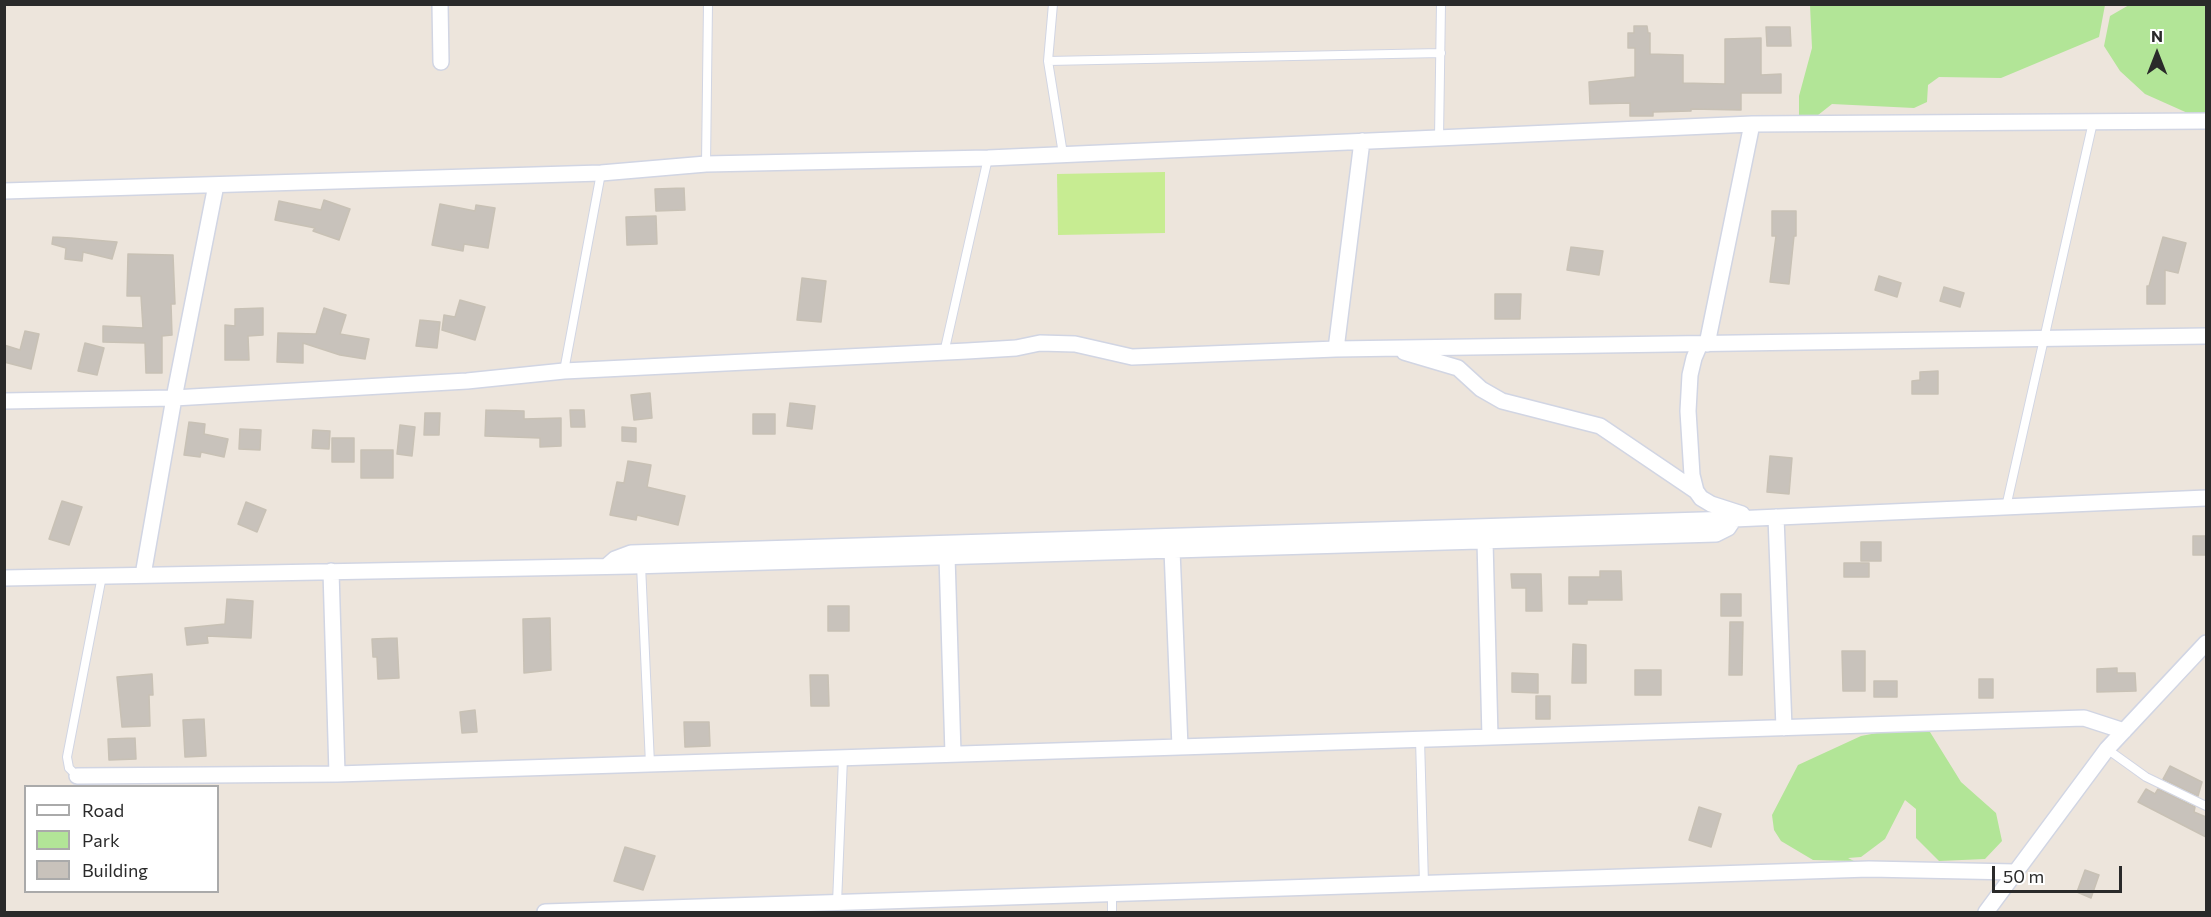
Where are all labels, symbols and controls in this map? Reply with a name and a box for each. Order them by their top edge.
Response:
north arrow [2127,24,2187,84]
text: N [2151,26,2163,45]
legend [24,785,219,893]
text: Road [82,799,124,821]
text: Park [82,829,120,851]
scale bar [1995,854,2126,892]
text: Building [82,859,148,881]
text: 50 m [2003,865,2044,887]

